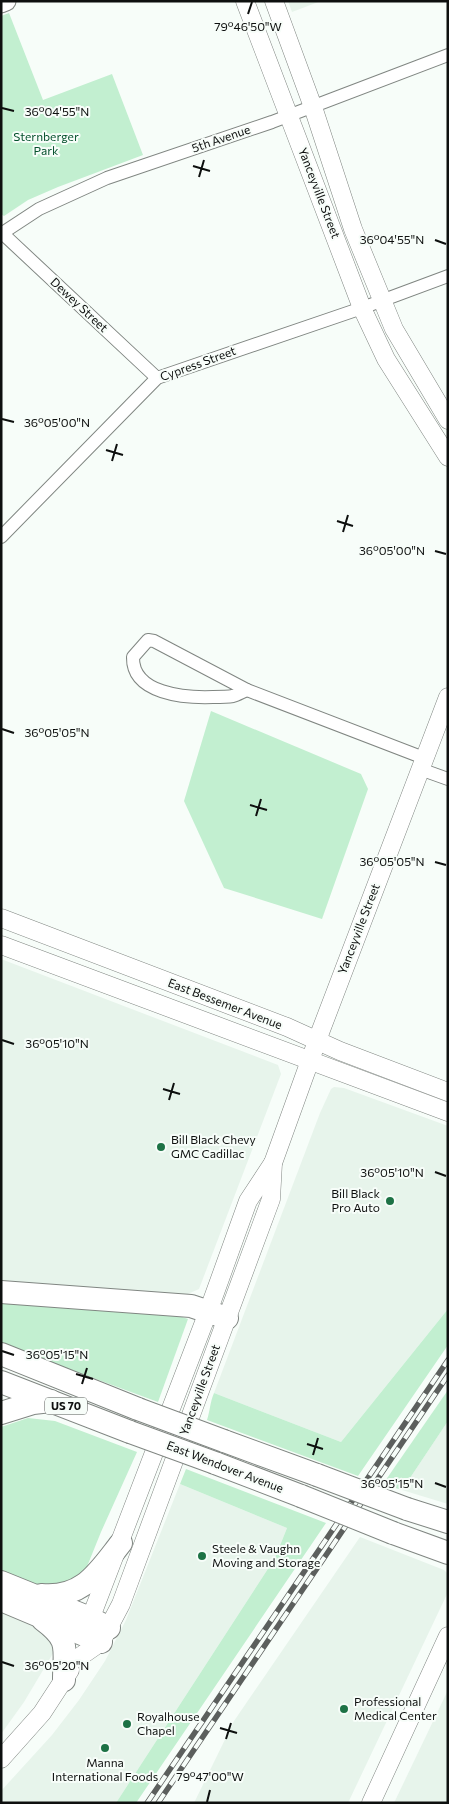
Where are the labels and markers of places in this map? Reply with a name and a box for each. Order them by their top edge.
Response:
place label: Bill Black Chevy GMC Cadillac [171,1132,256,1160]
marker: Bill Black Chevy GMC Cadillac [155,1141,167,1153]
place label: Bill Black Pro Auto [331,1186,380,1214]
marker: Bill Black Pro Auto [384,1195,396,1207]
place label: Steele & Vaughn Moving and Storage [212,1541,320,1569]
marker: Steele & Vaughn Moving and Storage [196,1550,208,1562]
place label: Professional Medical Center [354,1694,437,1722]
marker: Professional Medical Center [338,1703,350,1715]
place label: Royalhouse Chapel [137,1709,200,1737]
marker: Royalhouse Chapel [121,1718,133,1730]
marker: Manna International Foods [99,1742,111,1754]
place label: Manna International Foods [52,1755,158,1783]

